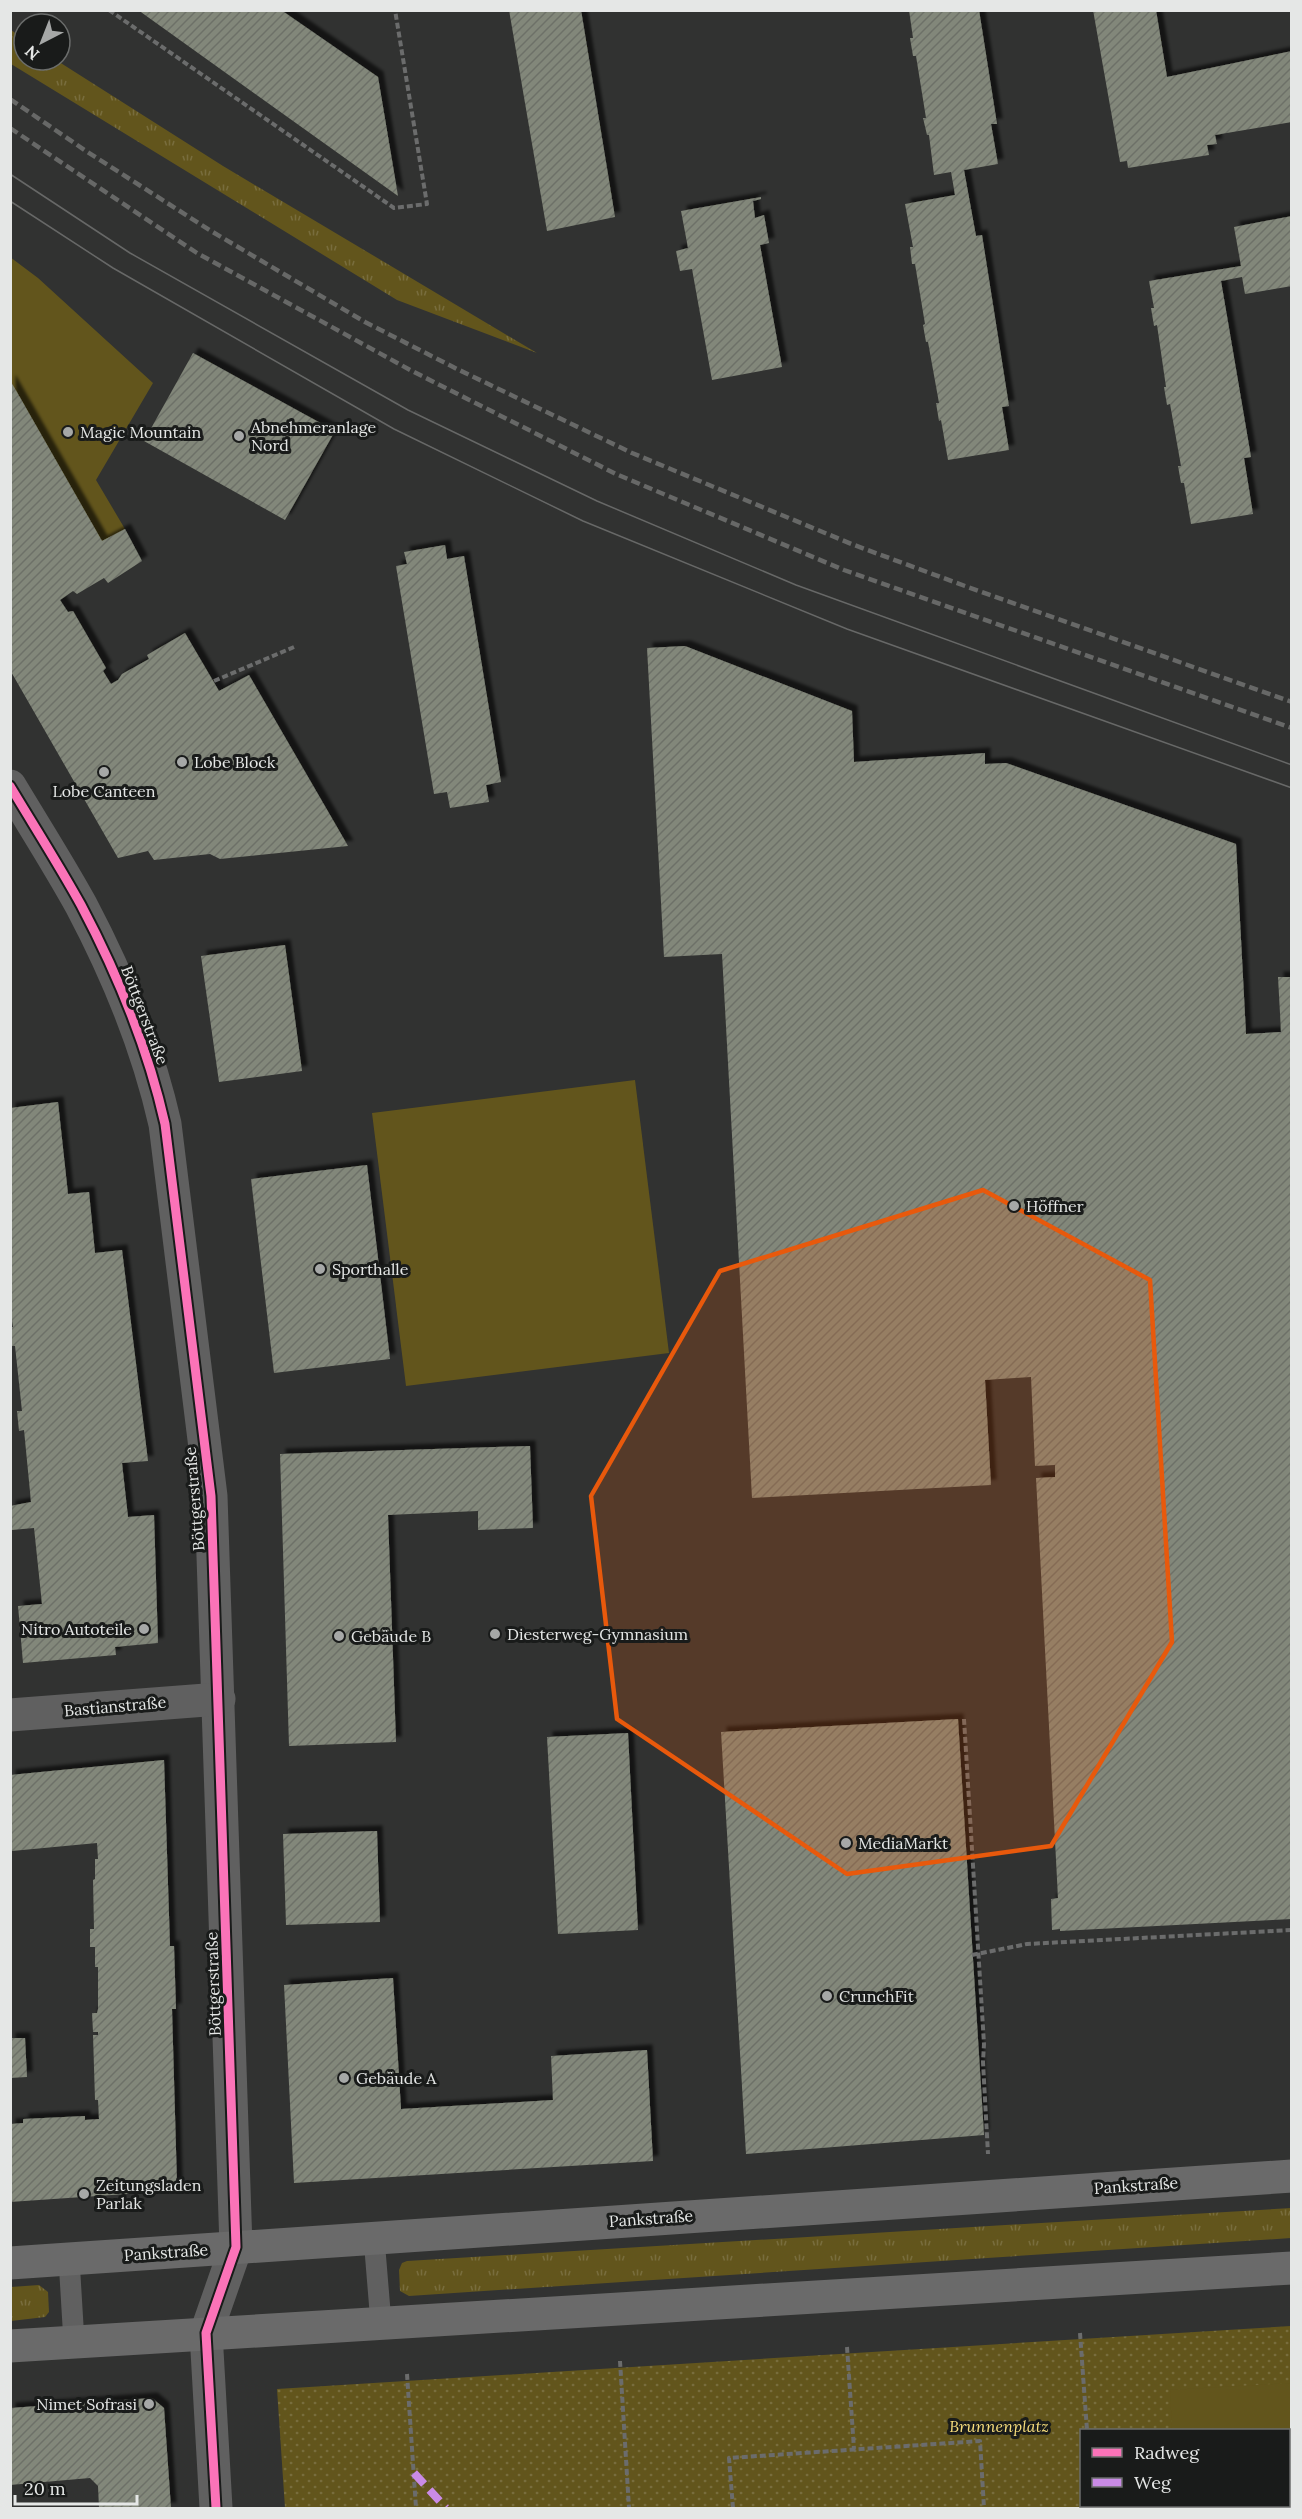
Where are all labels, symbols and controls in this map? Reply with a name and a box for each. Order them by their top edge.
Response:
north arrow [12,12,72,72]
text: N [21,42,43,65]
place label: Abnehmeranlage Nord [250,417,376,455]
place label: Magic Mountain [80,422,201,442]
marker: Magic Mountain [61,425,75,439]
marker: Abnehmeranlage Nord [232,429,246,443]
place label: Lobe Block [194,752,276,772]
marker: Lobe Block [175,755,189,769]
marker: Lobe Canteen [97,765,111,779]
place label: Lobe Canteen [53,781,156,801]
street label: Böttgerstraße [117,963,173,1068]
place label: Höffner [1026,1196,1084,1216]
marker: Höffner [1007,1199,1021,1213]
place label: Sporthalle [332,1259,409,1279]
marker: Sporthalle [313,1262,327,1276]
street label: Böttgerstraße [179,1446,209,1552]
place label: Nitro Autoteile [21,1619,132,1639]
marker: Nitro Autoteile [137,1622,151,1636]
place label: Diesterweg-Gymnasium [507,1624,688,1644]
place label: Gebäude B [351,1626,431,1646]
marker: Diesterweg-Gymnasium [488,1627,502,1641]
marker: Gebäude B [332,1629,346,1643]
street label: Bastianstraße [63,1692,167,1720]
place label: MediaMarkt [858,1833,949,1853]
marker: MediaMarkt [839,1836,853,1850]
street label: Böttgerstraße [201,1931,225,2037]
place label: CrunchFit [839,1986,915,2006]
marker: CrunchFit [820,1989,834,2003]
place label: Gebäude A [356,2068,437,2088]
marker: Gebäude A [337,2071,351,2085]
street label: Pankstraße [1093,2172,1179,2198]
place label: Zeitungsladen Parlak [96,2175,202,2213]
marker: Zeitungsladen Parlak [77,2187,91,2201]
street label: Pankstraße [608,2205,694,2231]
street label: Pankstraße [123,2239,209,2265]
place label: Nimet Sofrasi [36,2394,137,2414]
marker: Nimet Sofrasi [142,2397,156,2411]
park label: Brunnenplatz [949,2416,1049,2436]
legend [1080,2429,1290,2507]
text: Radweg [1134,2441,1200,2464]
scale bar [15,2468,136,2506]
text: Weg [1134,2471,1172,2494]
text: 20 m [24,2477,66,2500]

